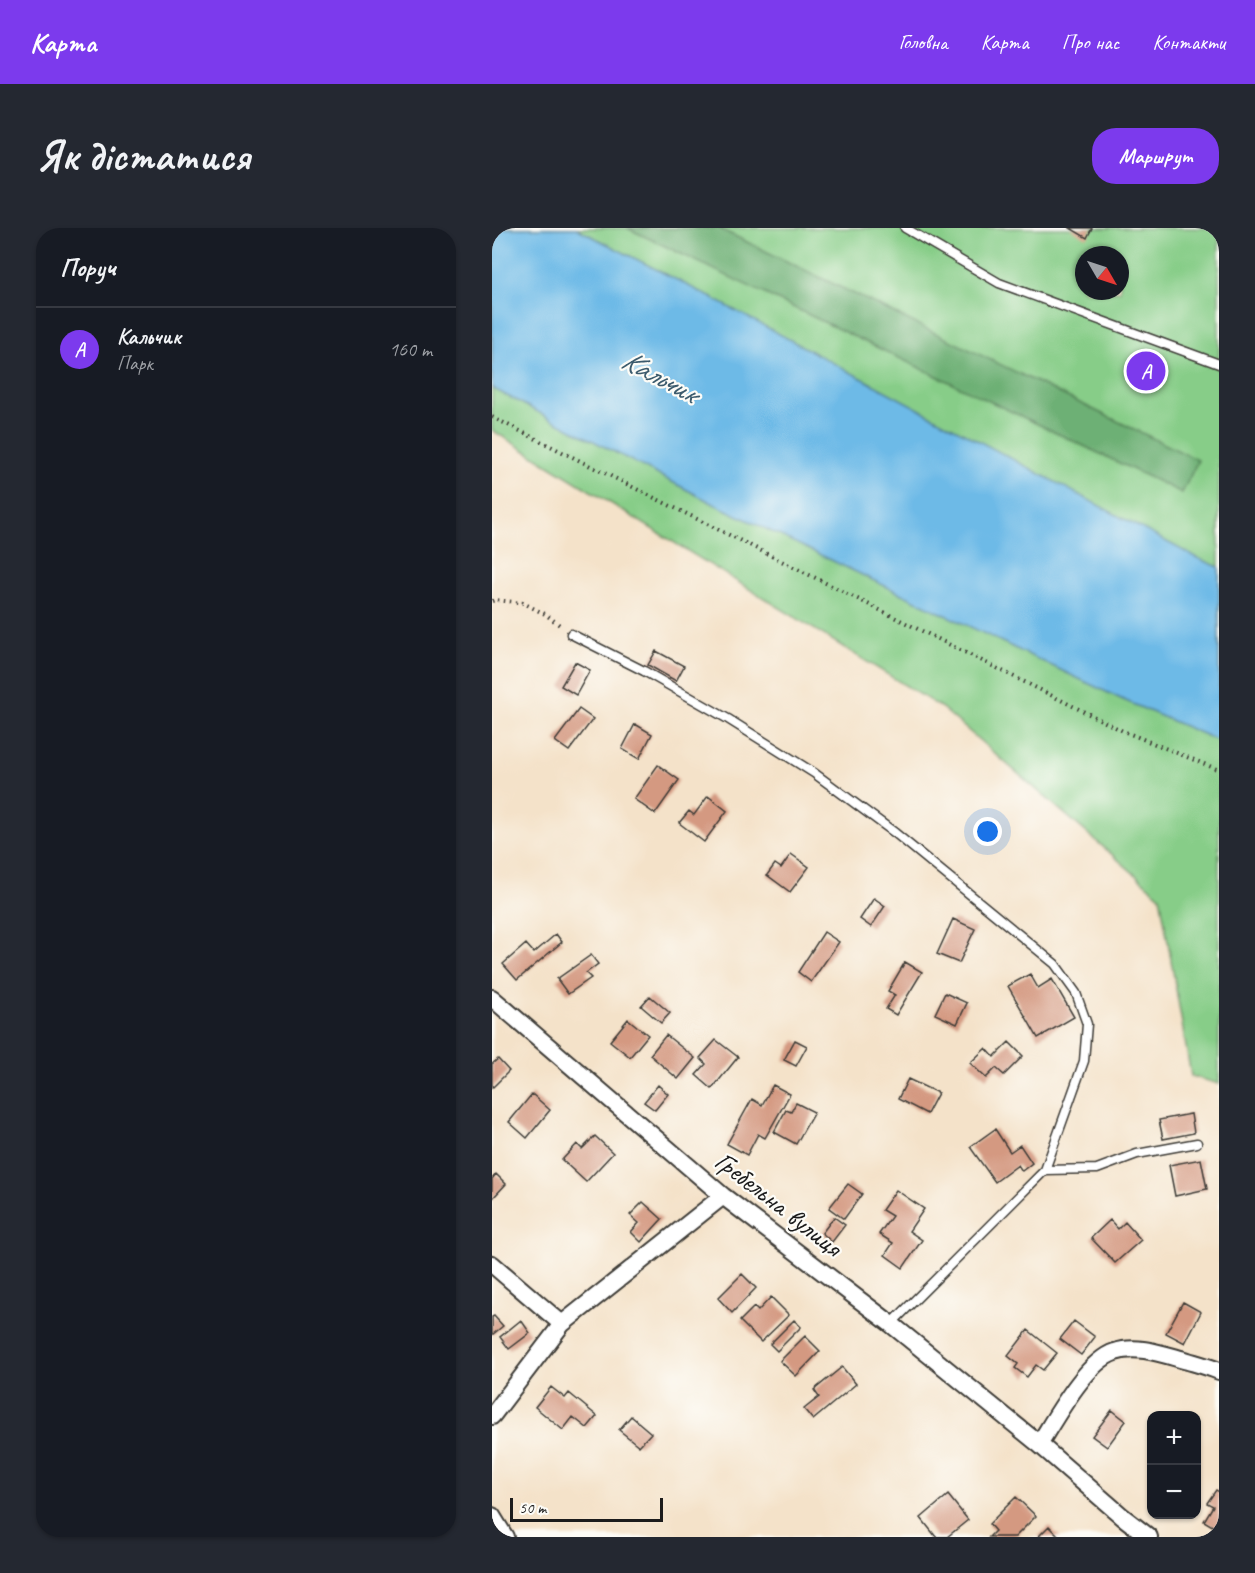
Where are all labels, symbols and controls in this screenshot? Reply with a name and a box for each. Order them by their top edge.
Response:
text: Карта [30,25,97,60]
text: Головна [899,29,948,55]
text: Карта [981,29,1029,55]
text: Про нас [1062,29,1119,55]
text: Контакти [1152,29,1225,55]
button: Маршрут [1092,128,1219,184]
text: Як дістатися [36,130,250,183]
north arrow [1075,246,1129,300]
text: Поруч [60,251,116,284]
text: Кальчик [117,323,181,351]
text: A [74,337,85,362]
text: 160 m [389,337,432,362]
water label: Кальчик [616,340,710,414]
pin: A [1126,348,1166,394]
text: Парк [117,351,153,376]
your location [973,817,1002,846]
street label: Гребельна вулиця [708,1143,851,1265]
map controls [1147,1411,1201,1519]
button: + [1147,1411,1201,1465]
button: − [1147,1465,1201,1519]
scale bar [510,1495,663,1522]
text: 50 m [519,1498,546,1518]

